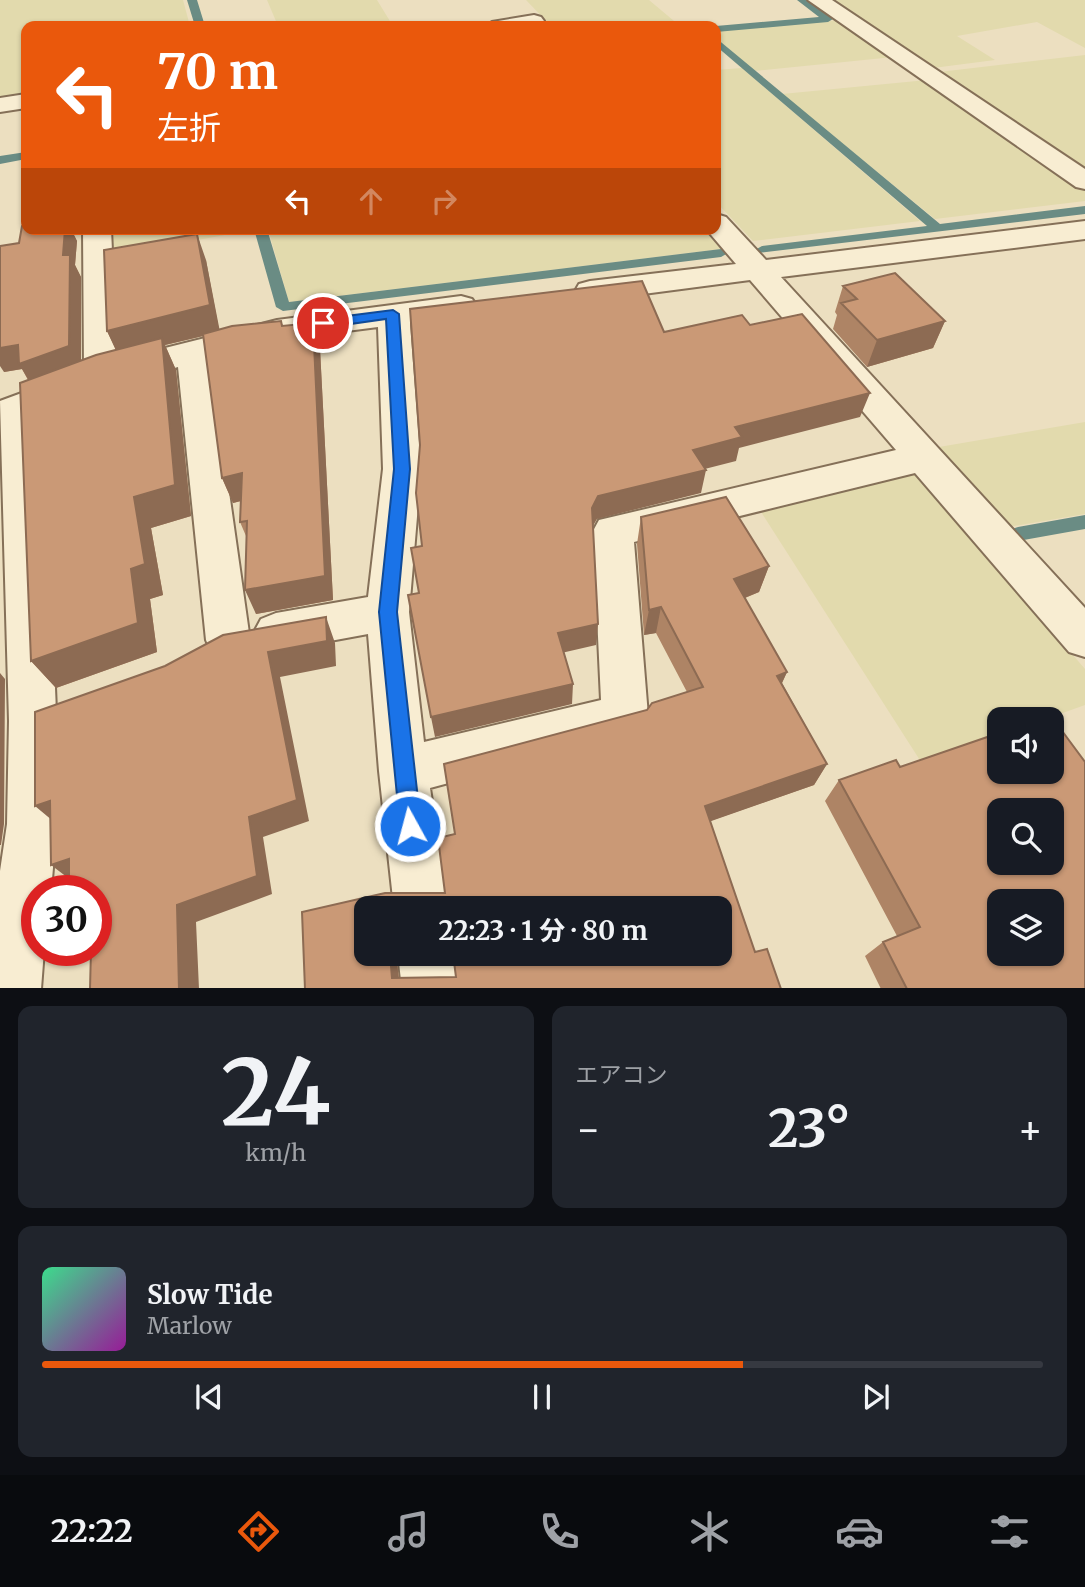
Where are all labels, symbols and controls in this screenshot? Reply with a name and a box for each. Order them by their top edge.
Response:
text: 70 m [157,41,278,102]
icon: left [42,49,133,140]
text: 左折 [157,108,221,148]
icon: left [279,182,317,220]
icon: ahead [352,182,390,220]
icon: right [425,182,463,220]
pin [293,293,353,353]
icon: arrive [304,304,342,342]
map controls [987,707,1064,966]
button: sound [987,707,1064,784]
position arrow [373,789,447,863]
button: search [987,798,1064,875]
speed limit sign: 30 [21,875,112,966]
button: layers [987,889,1064,966]
text: 22:23 · 1 分 · 80 m [438,914,648,947]
text: 24 [221,1035,331,1150]
text: エアコン [576,1060,668,1089]
text: 23° [768,1096,850,1161]
text: − [576,1106,601,1153]
text: + [1018,1106,1043,1153]
text: km/h [245,1138,306,1167]
text: Slow Tide [147,1278,273,1311]
text: Marlow [147,1311,232,1340]
icon: previous [190,1378,228,1416]
icon: pause [523,1378,561,1416]
icon: next [857,1378,895,1416]
icon: directions [234,1507,283,1556]
icon: music [384,1507,433,1556]
icon: phone [535,1507,584,1556]
icon: climate [685,1507,734,1556]
icon: car [835,1507,884,1556]
icon: filters [985,1507,1034,1556]
text: 22:22 [51,1511,133,1551]

